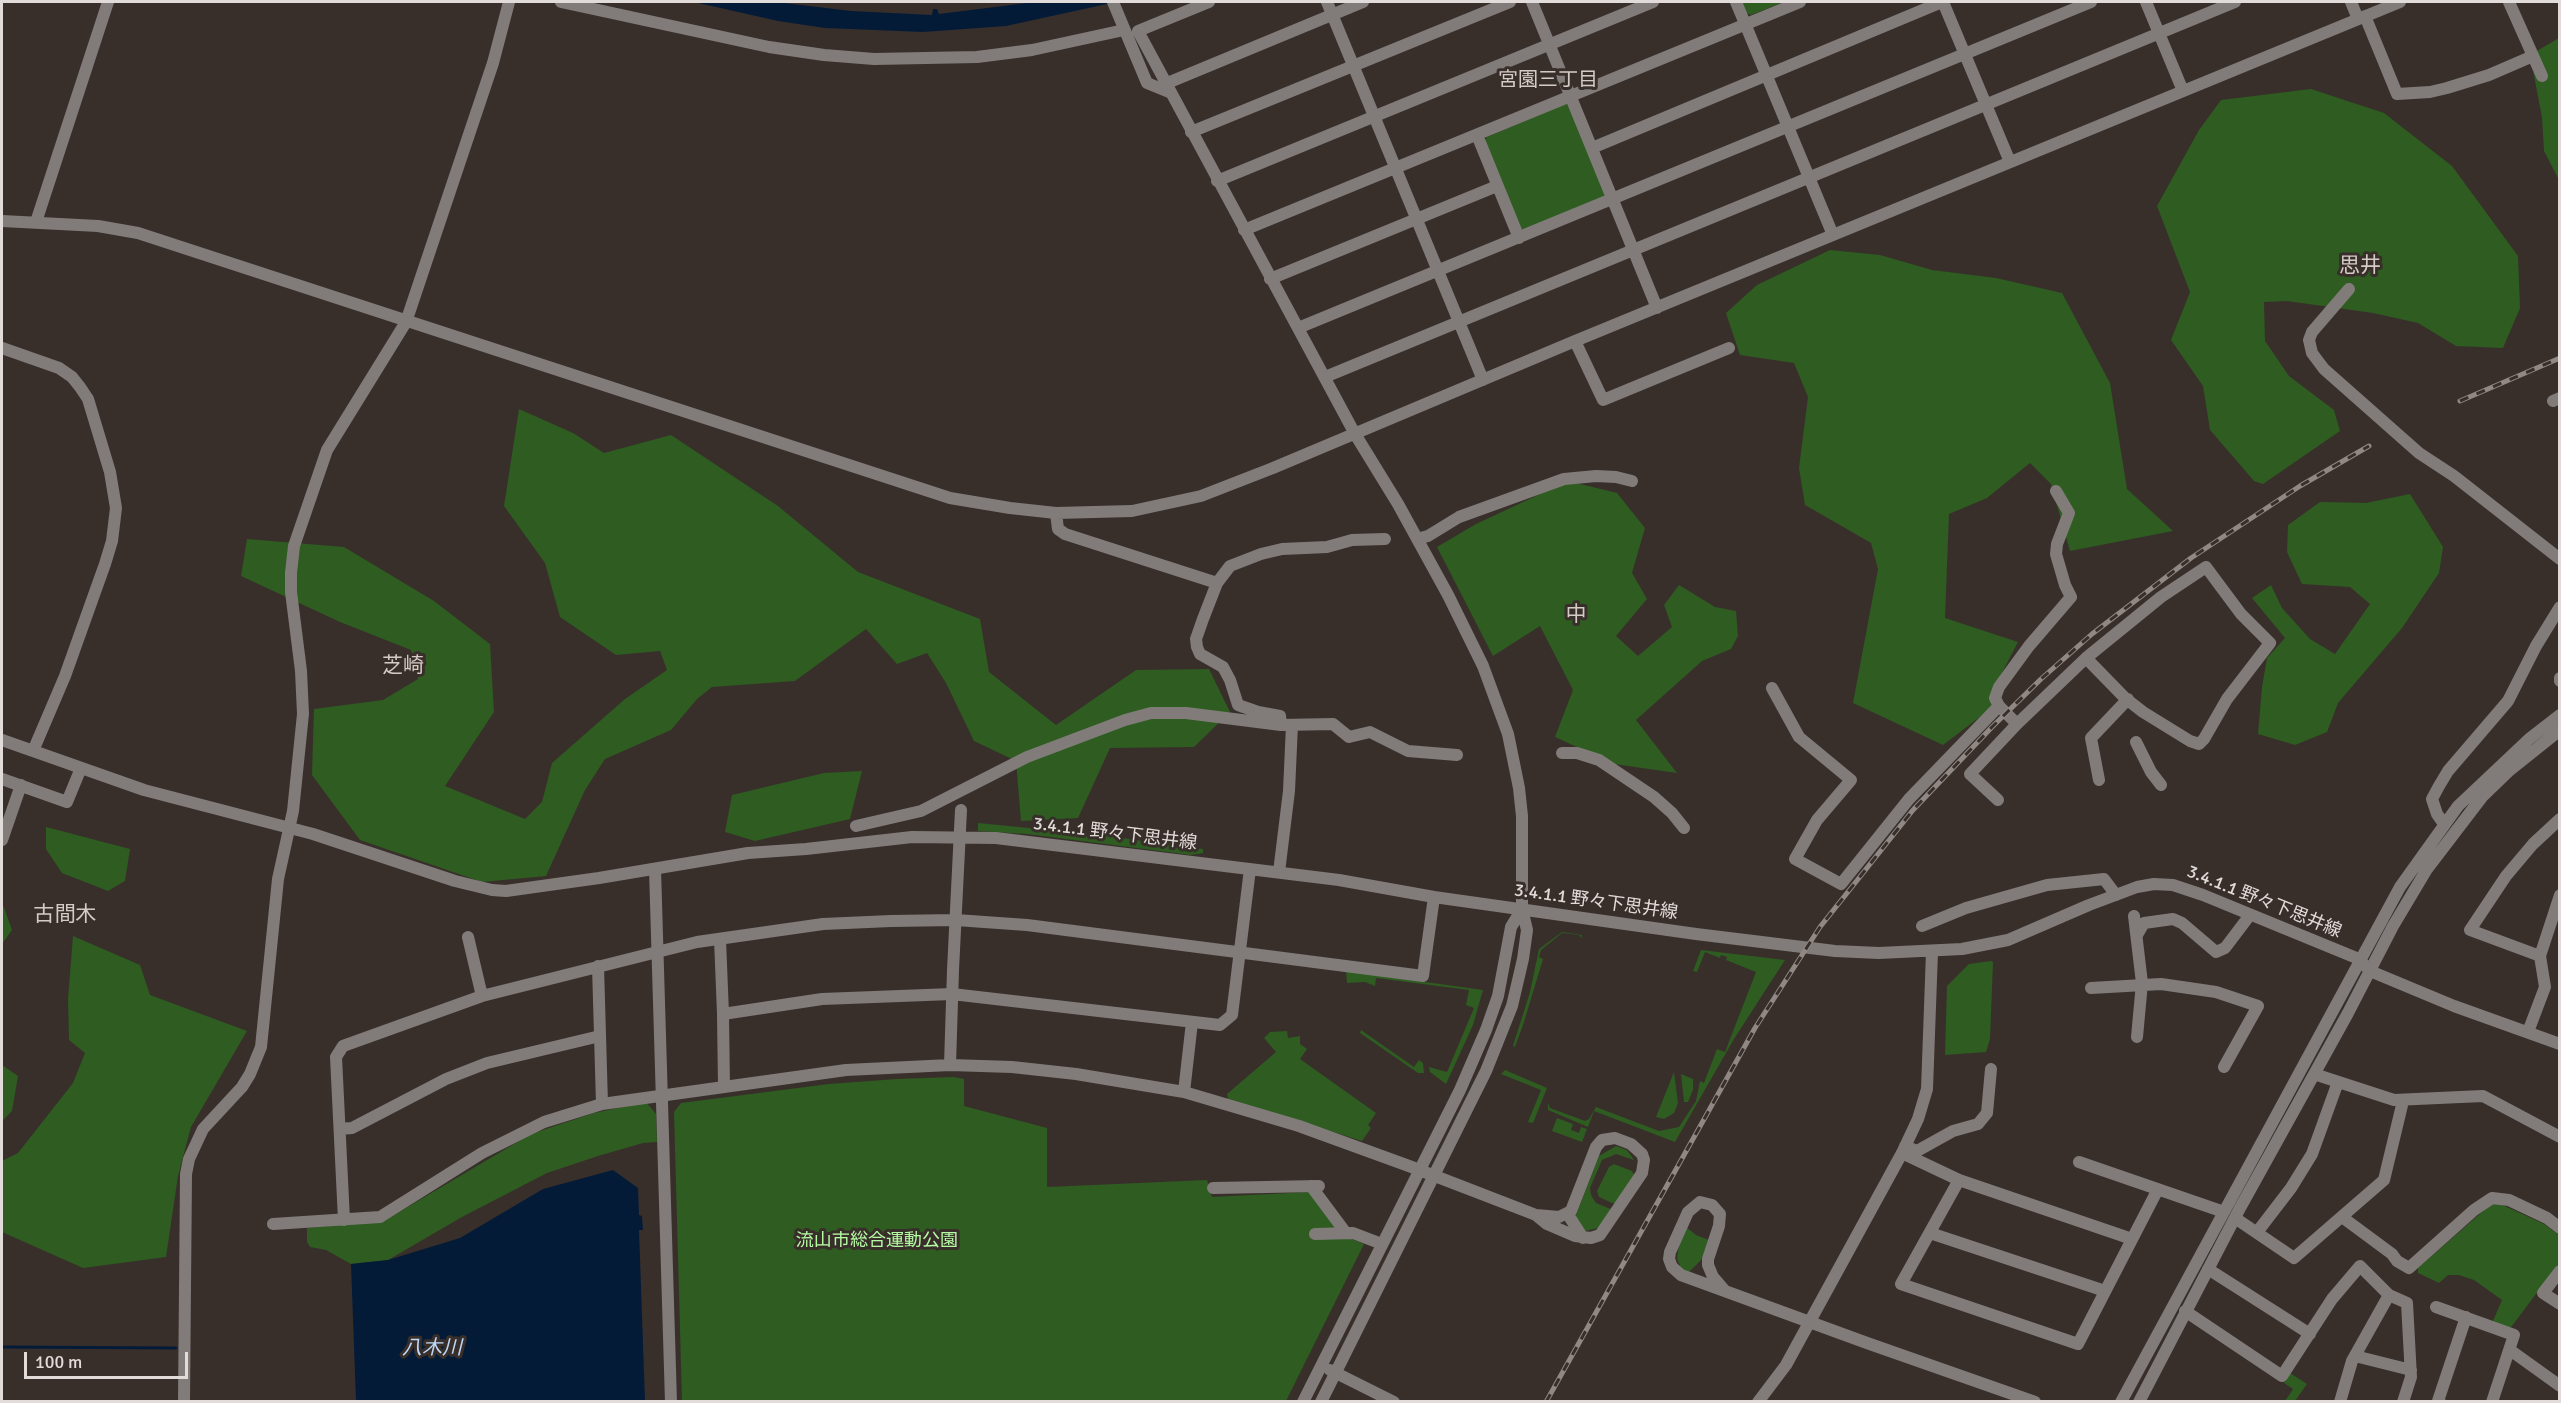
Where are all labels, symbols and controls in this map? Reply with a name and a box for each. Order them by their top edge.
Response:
district label: 宮園三丁目 [1498,69,1598,93]
district label: 思井 [2339,253,2381,279]
district label: 中 [1566,602,1586,628]
district label: 芝崎 [382,653,424,679]
street label: 3.4.1.1 野々下思井線 [1032,813,1198,855]
street label: 3.4.1.1 野々下思井線 [2183,861,2345,943]
street label: 3.4.1.1 野々下思井線 [1513,880,1679,924]
district label: 古間木 [34,902,96,928]
park label: 流山市総合運動公園 [796,1230,958,1252]
water label: 八木川 [402,1337,462,1361]
scale bar [27,1340,190,1378]
text: 100 m [35,1351,82,1373]

